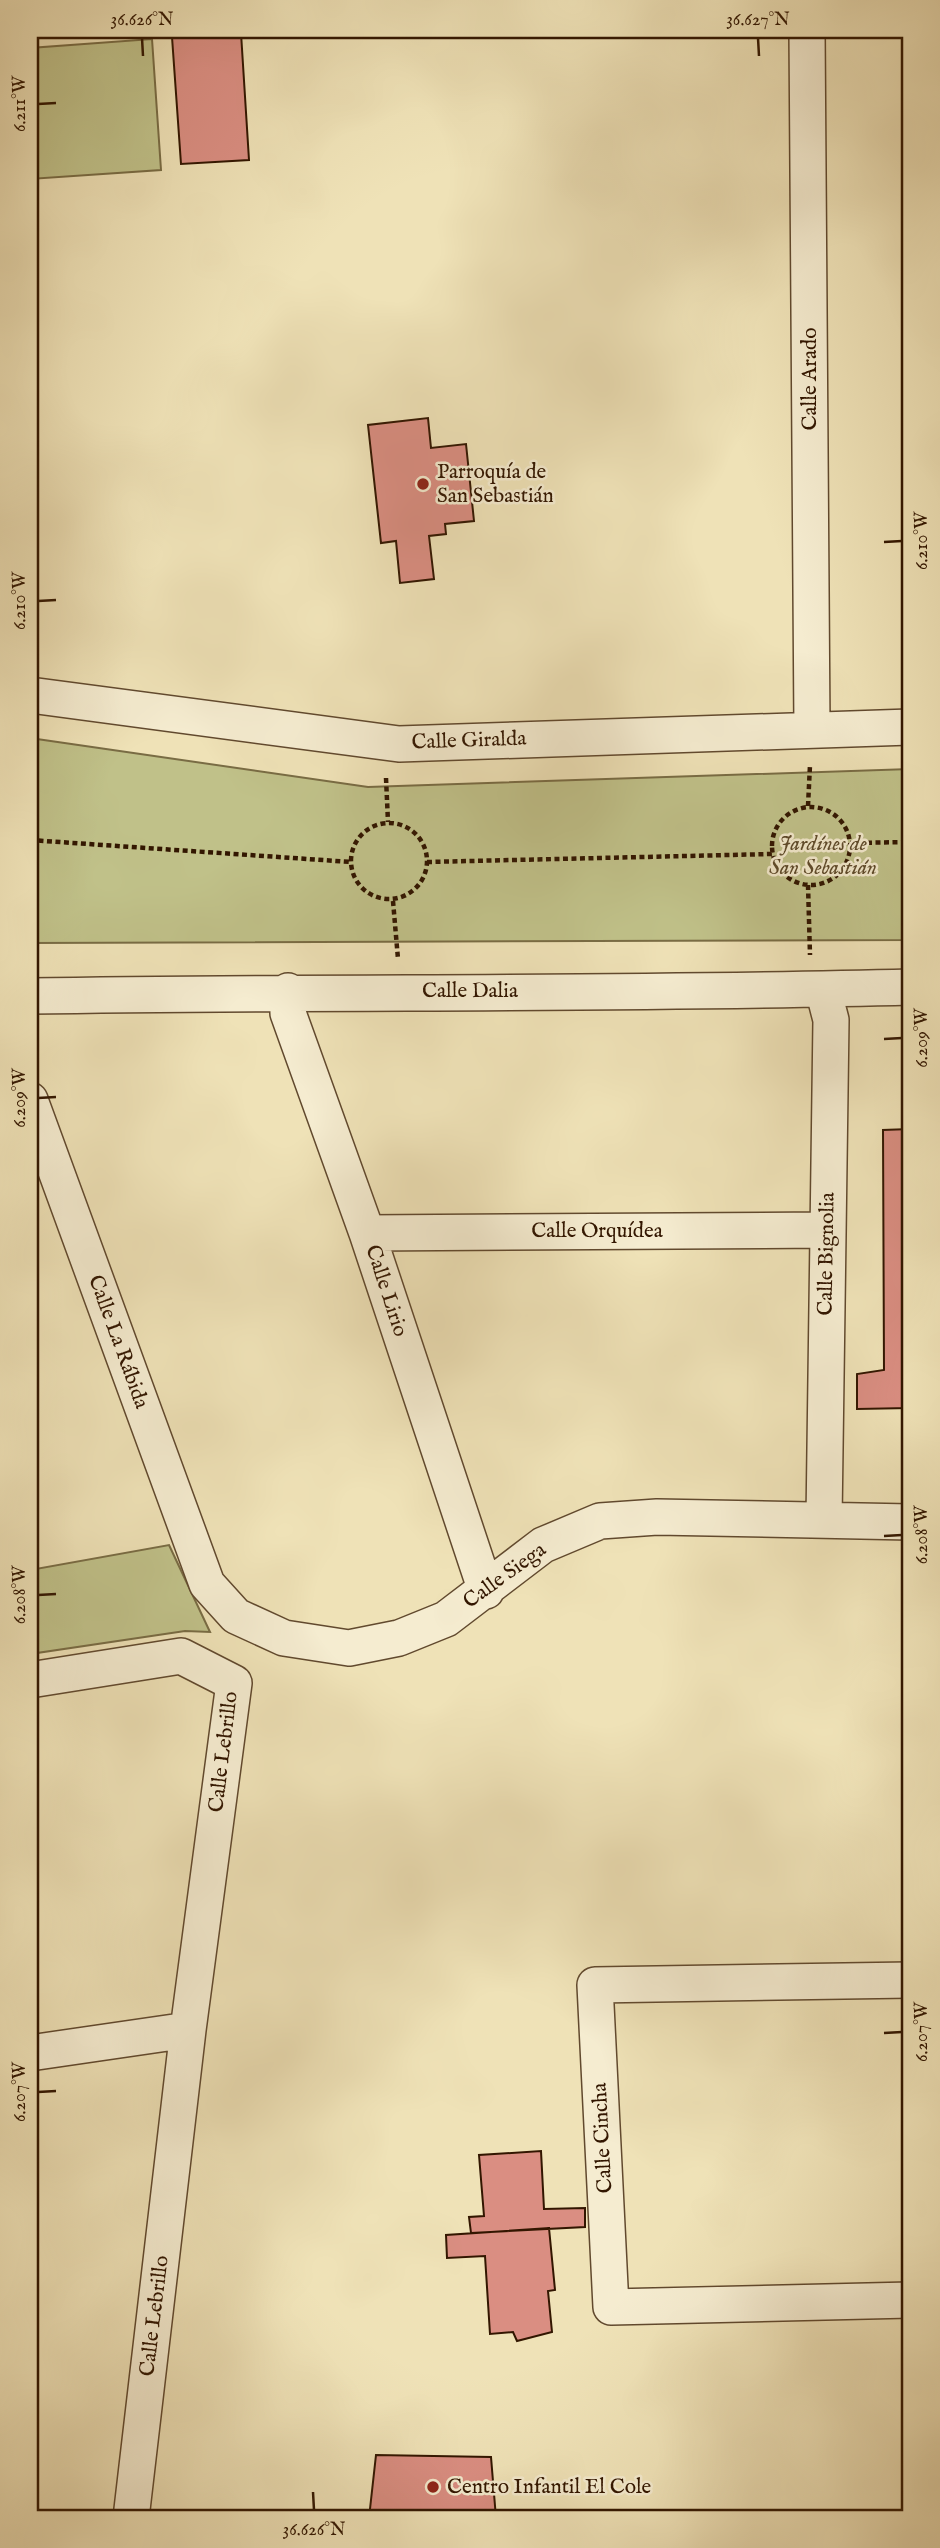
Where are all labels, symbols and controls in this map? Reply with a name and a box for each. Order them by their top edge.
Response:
text: 36.626°N [110,9,174,32]
text: 36.627°N [726,9,790,32]
text: 6.211°W [9,75,32,132]
street label: Calle Arado [797,327,824,431]
place label: Parroquía de San Sebastián [437,459,554,510]
marker: Parroquía de San Sebastián [415,476,431,492]
text: 6.210°W [911,511,934,570]
text: 6.210°W [9,571,32,630]
street label: Calle Giralda [411,725,528,756]
park label: Jardínes de San Sebastián [769,831,877,882]
street label: Calle Dalia [422,978,519,1005]
text: 6.209°W [911,1007,934,1068]
text: 6.209°W [9,1067,32,1128]
street label: Calle Bignolia [812,1191,842,1316]
street label: Calle Orquídea [531,1218,664,1245]
street label: Calle Lirio [359,1242,413,1340]
street label: Calle La Rábida [81,1272,155,1413]
text: 6.208°W [911,1505,934,1564]
street label: Calle Siega [458,1536,553,1615]
text: 6.208°W [9,1565,32,1624]
street label: Calle Lebrillo [203,1690,245,1814]
text: 6.207°W [911,2001,934,2062]
text: 6.207°W [9,2061,32,2122]
street label: Calle Cincha [587,2081,619,2194]
street label: Calle Lebrillo [134,2254,176,2378]
place label: Centro Infantil El Cole [447,2474,652,2501]
marker: Centro Infantil El Cole [425,2479,441,2495]
text: 36.626°N [282,2519,346,2542]

